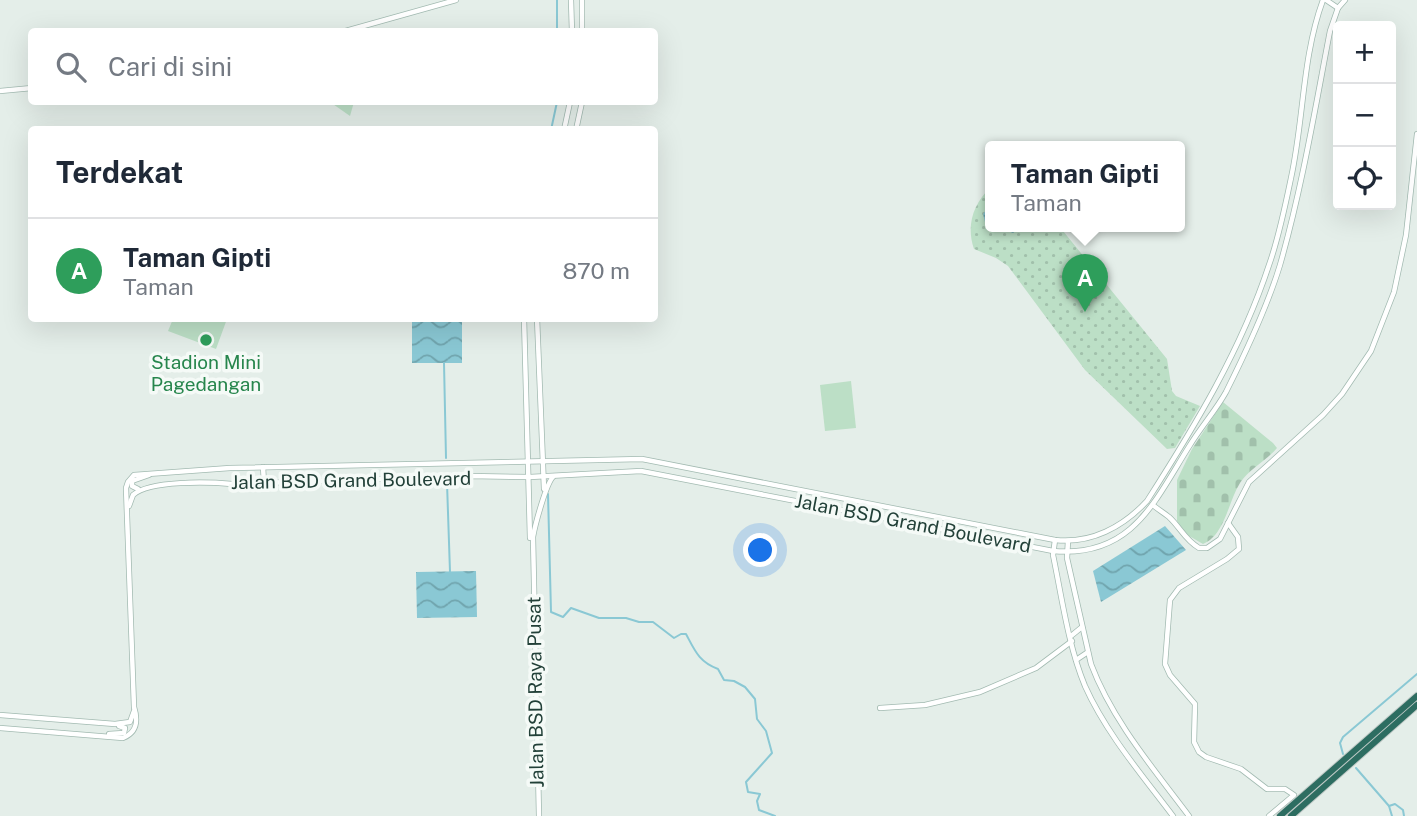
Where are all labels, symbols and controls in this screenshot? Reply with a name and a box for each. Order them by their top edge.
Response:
map controls [1333,21,1396,210]
button: + [1333,21,1396,84]
search box [28,28,658,105]
icon: search [52,48,90,86]
text: Cari di sini [108,51,232,82]
button: − [1333,84,1396,147]
popup [985,141,1185,232]
button: locate [1333,147,1396,210]
text: Terdekat [56,154,183,190]
text: Taman Gipti [1011,158,1159,189]
text: Taman [1011,189,1082,216]
text: Taman Gipti [123,242,271,273]
pin: A [1062,254,1108,312]
text: A [71,257,87,284]
text: 870 m [563,257,630,284]
text: Taman [123,273,194,300]
marker: Stadion Mini Pagedangan [198,332,214,348]
place label: Stadion Mini Pagedangan [151,351,261,395]
street label: Jalan BSD Grand Boulevard [231,467,471,493]
street label: Jalan BSD Grand Boulevard [793,489,1033,557]
your location [743,533,777,567]
street label: Jalan BSD Raya Pusat [522,596,548,788]

